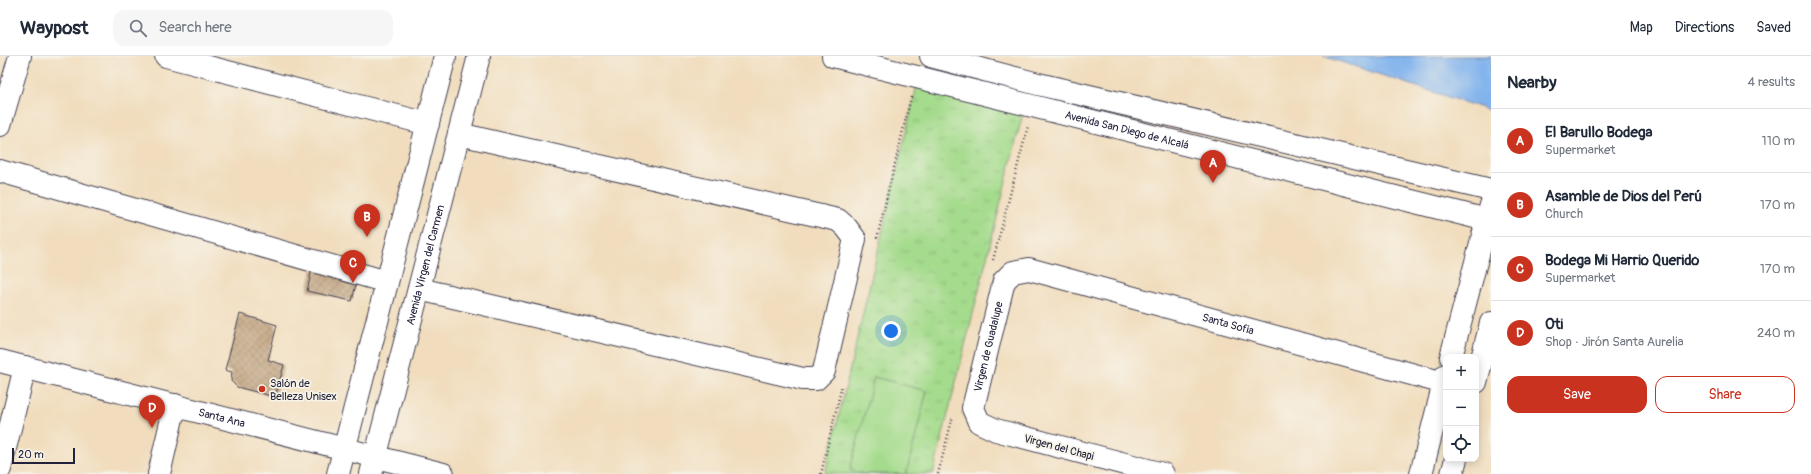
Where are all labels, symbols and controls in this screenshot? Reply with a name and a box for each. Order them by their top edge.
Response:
search box [113,10,393,46]
text: Waypost [20,16,89,40]
icon: search [127,17,149,39]
text: Search here [159,18,232,37]
text: Map [1630,19,1653,36]
text: Directions [1675,19,1734,36]
text: Saved [1756,19,1791,36]
text: Nearby [1507,72,1556,93]
text: 4 results [1748,74,1795,90]
street label: Avenida San Diego de Alcalá [1063,108,1190,152]
text: El Barullo Bodega [1545,123,1652,142]
text: A [1516,133,1524,149]
text: 110 m [1762,133,1795,149]
text: Supermarket [1545,142,1616,158]
pin: A [1200,150,1226,183]
text: Asamble de Dios del Perú [1545,187,1702,206]
text: B [1516,197,1524,213]
text: 170 m [1760,197,1795,213]
street label: Avenida Vírgen del Carmen [404,203,447,327]
pin: B [354,204,380,237]
text: Church [1545,206,1583,222]
pin: C [340,250,366,283]
text: Bodega Mi Harrio Querido [1545,251,1699,270]
text: C [1516,261,1524,277]
text: 170 m [1760,261,1795,277]
text: Supermarket [1545,270,1616,286]
street label: Virgen de Guadalupe [971,300,1006,393]
street label: Santa Sofia [1201,311,1255,338]
text: Oti [1545,315,1563,334]
your location [881,321,901,341]
text: D [1516,325,1524,341]
text: 240 m [1757,325,1795,341]
text: Shop · Jirón Santa Aurelia [1545,334,1684,350]
map controls [1443,354,1479,462]
button: + [1443,354,1479,390]
button: Save [1507,376,1647,413]
button: Share [1655,376,1795,413]
place label: Salón de Belleza Unisex [270,377,337,403]
marker: Salón de Belleza Unisex [257,384,267,394]
button: − [1443,390,1479,426]
pin: D [139,395,165,428]
street label: Santa Ana [197,406,247,430]
button: locate [1443,426,1479,462]
street label: Virgen del Chapi [1022,432,1095,463]
scale bar [12,446,75,465]
text: 20 m [18,448,44,461]

